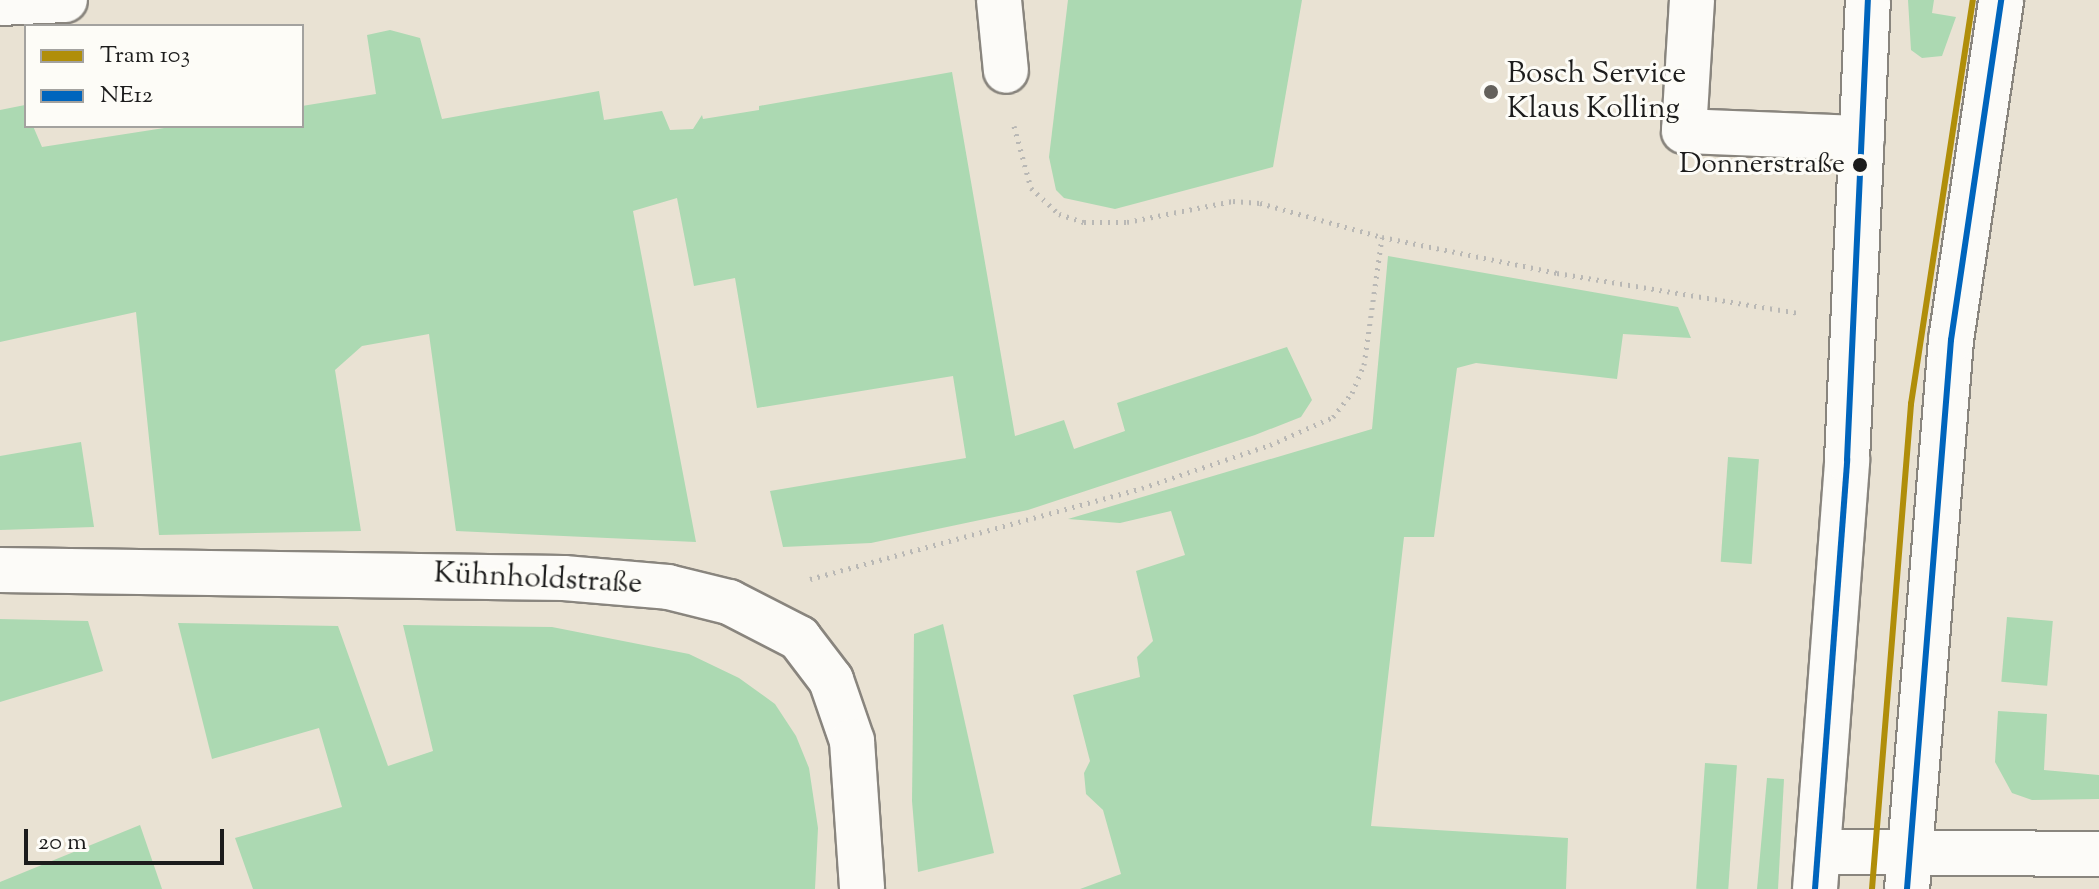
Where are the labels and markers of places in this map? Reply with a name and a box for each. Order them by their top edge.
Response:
place label: Bosch Service Klaus Kolling [1507,57,1686,128]
marker: Bosch Service Klaus Kolling [1482,83,1500,101]
place label: Donnerstraße [1679,148,1845,182]
marker: Donnerstraße [1852,157,1868,173]

